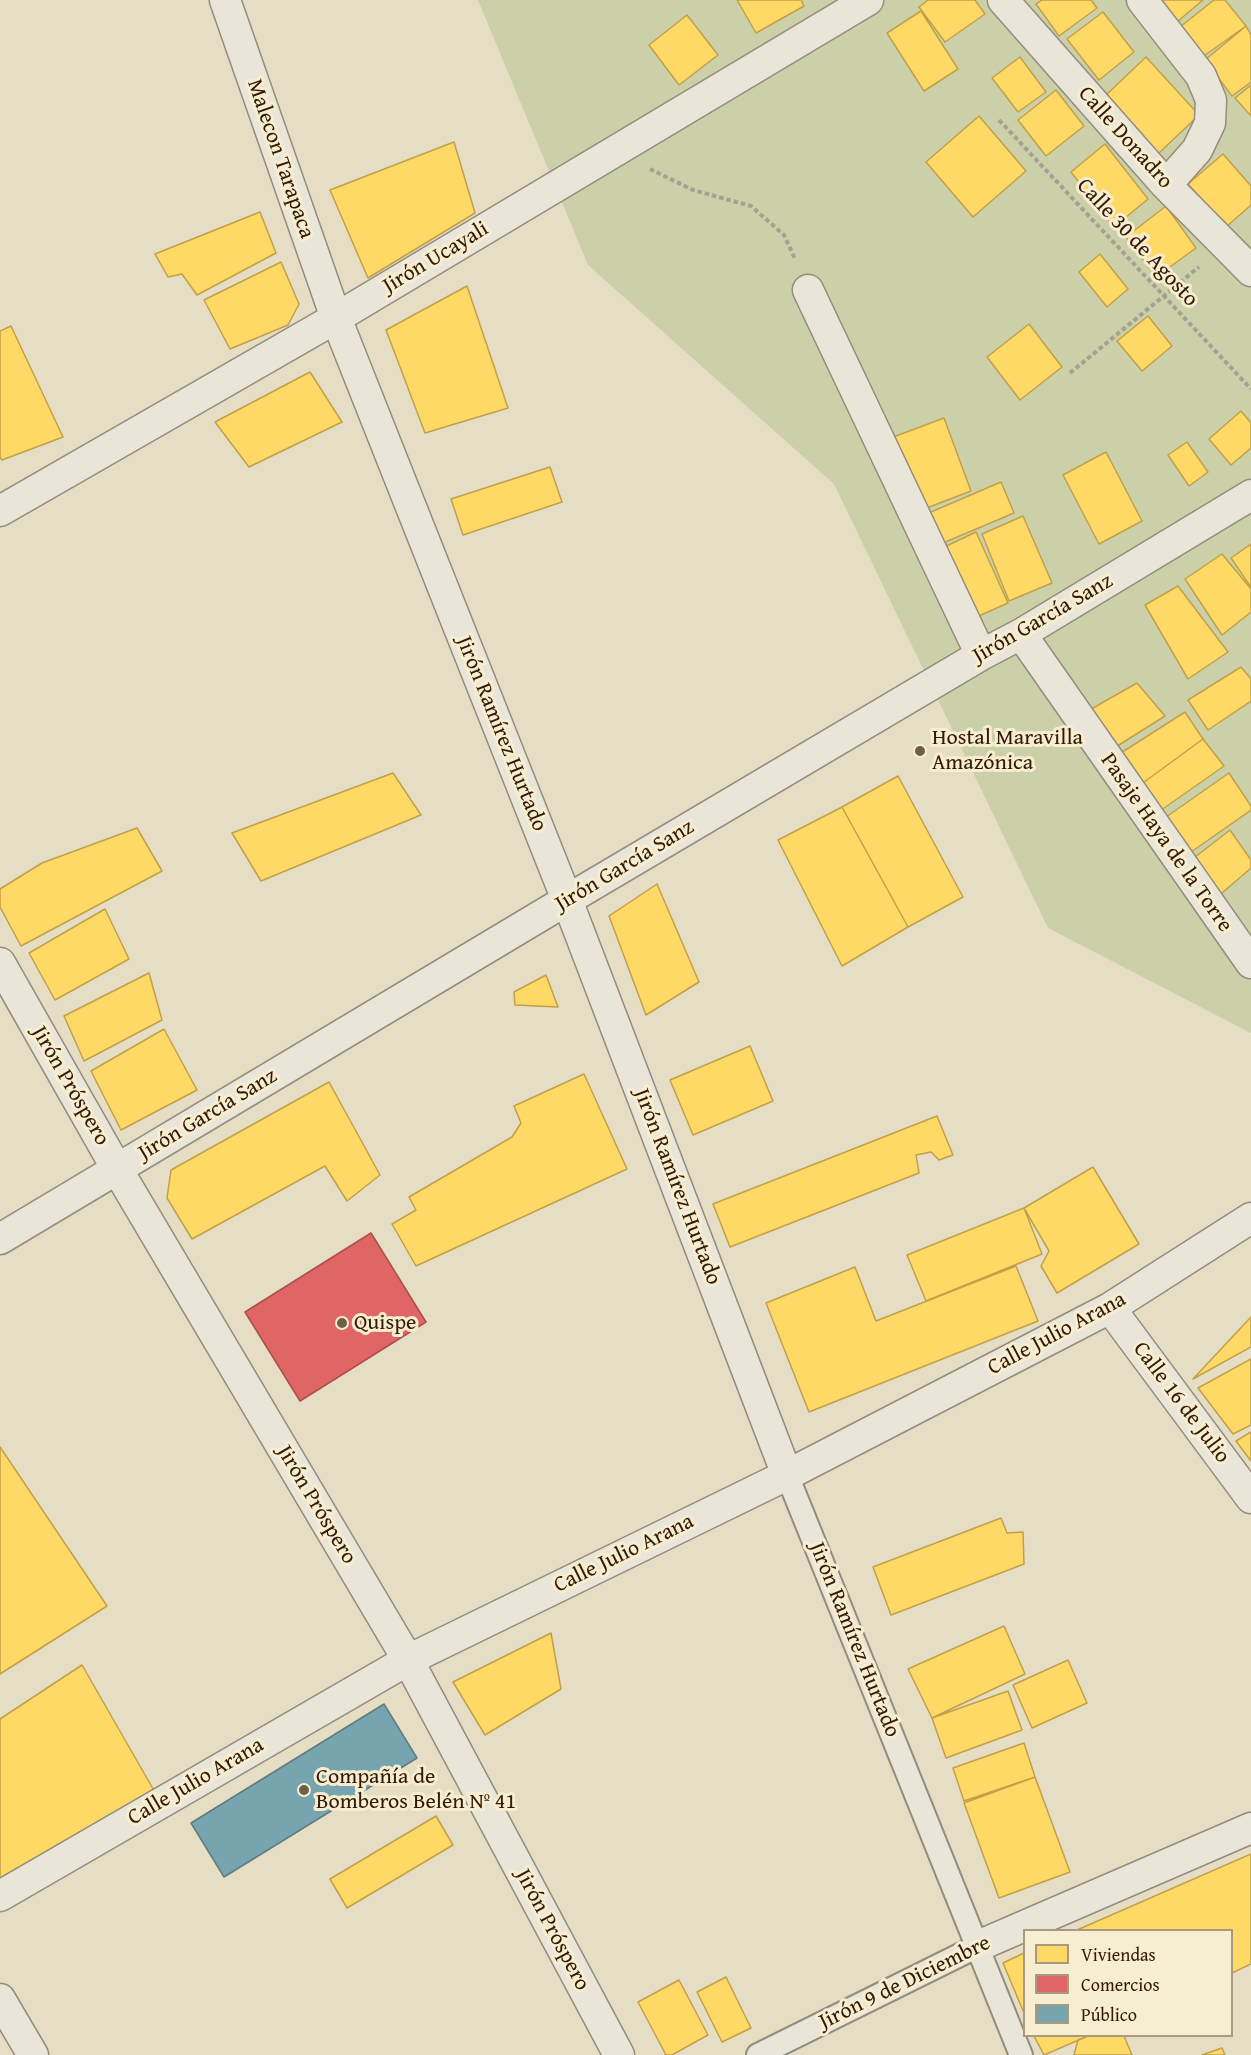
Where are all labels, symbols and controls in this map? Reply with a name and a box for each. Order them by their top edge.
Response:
street label: Malecon Tarapaca [240,76,320,242]
street label: Calle Donadro [1072,81,1178,195]
street label: Calle 30 de Agosto [1071,173,1203,313]
street label: Jirón Ucayali [378,216,494,300]
street label: Jirón García Sanz [968,568,1118,670]
street label: Jirón Ramírez Hurtado [450,633,552,835]
place label: Hostal Maravilla Amazónica [932,725,1083,776]
marker: Hostal Maravilla Amazónica [913,744,927,758]
street label: Pasaje Haya de la Torre [1094,748,1238,938]
street label: Jirón García Sanz [551,814,699,918]
street label: Jirón Próspero [25,1022,115,1150]
street label: Jirón García Sanz [134,1063,282,1167]
street label: Jirón Ramírez Hurtado [627,1085,727,1289]
street label: Calle Julio Arana [983,1287,1131,1381]
place label: Quispe [354,1310,416,1336]
marker: Quispe [335,1316,349,1330]
street label: Calle 16 de Julio [1127,1337,1235,1469]
street label: Jirón Próspero [270,1441,362,1569]
street label: Calle Julio Arana [550,1509,698,1599]
street label: Jirón Ramírez Hurtado [803,1539,905,1741]
street label: Calle Julio Arana [123,1732,269,1832]
place label: Compañía de Bomberos Belén Nº 41 [316,1764,516,1816]
marker: Compañía de Bomberos Belén Nº 41 [297,1783,311,1797]
street label: Jirón Próspero [509,1865,595,1995]
legend [1023,1929,1233,2037]
street label: Jirón 9 de Diciembre [815,1930,995,2036]
text: Viviendas [1081,1941,1156,1968]
text: Comercios [1081,1971,1160,1998]
text: Público [1081,2001,1137,2028]

